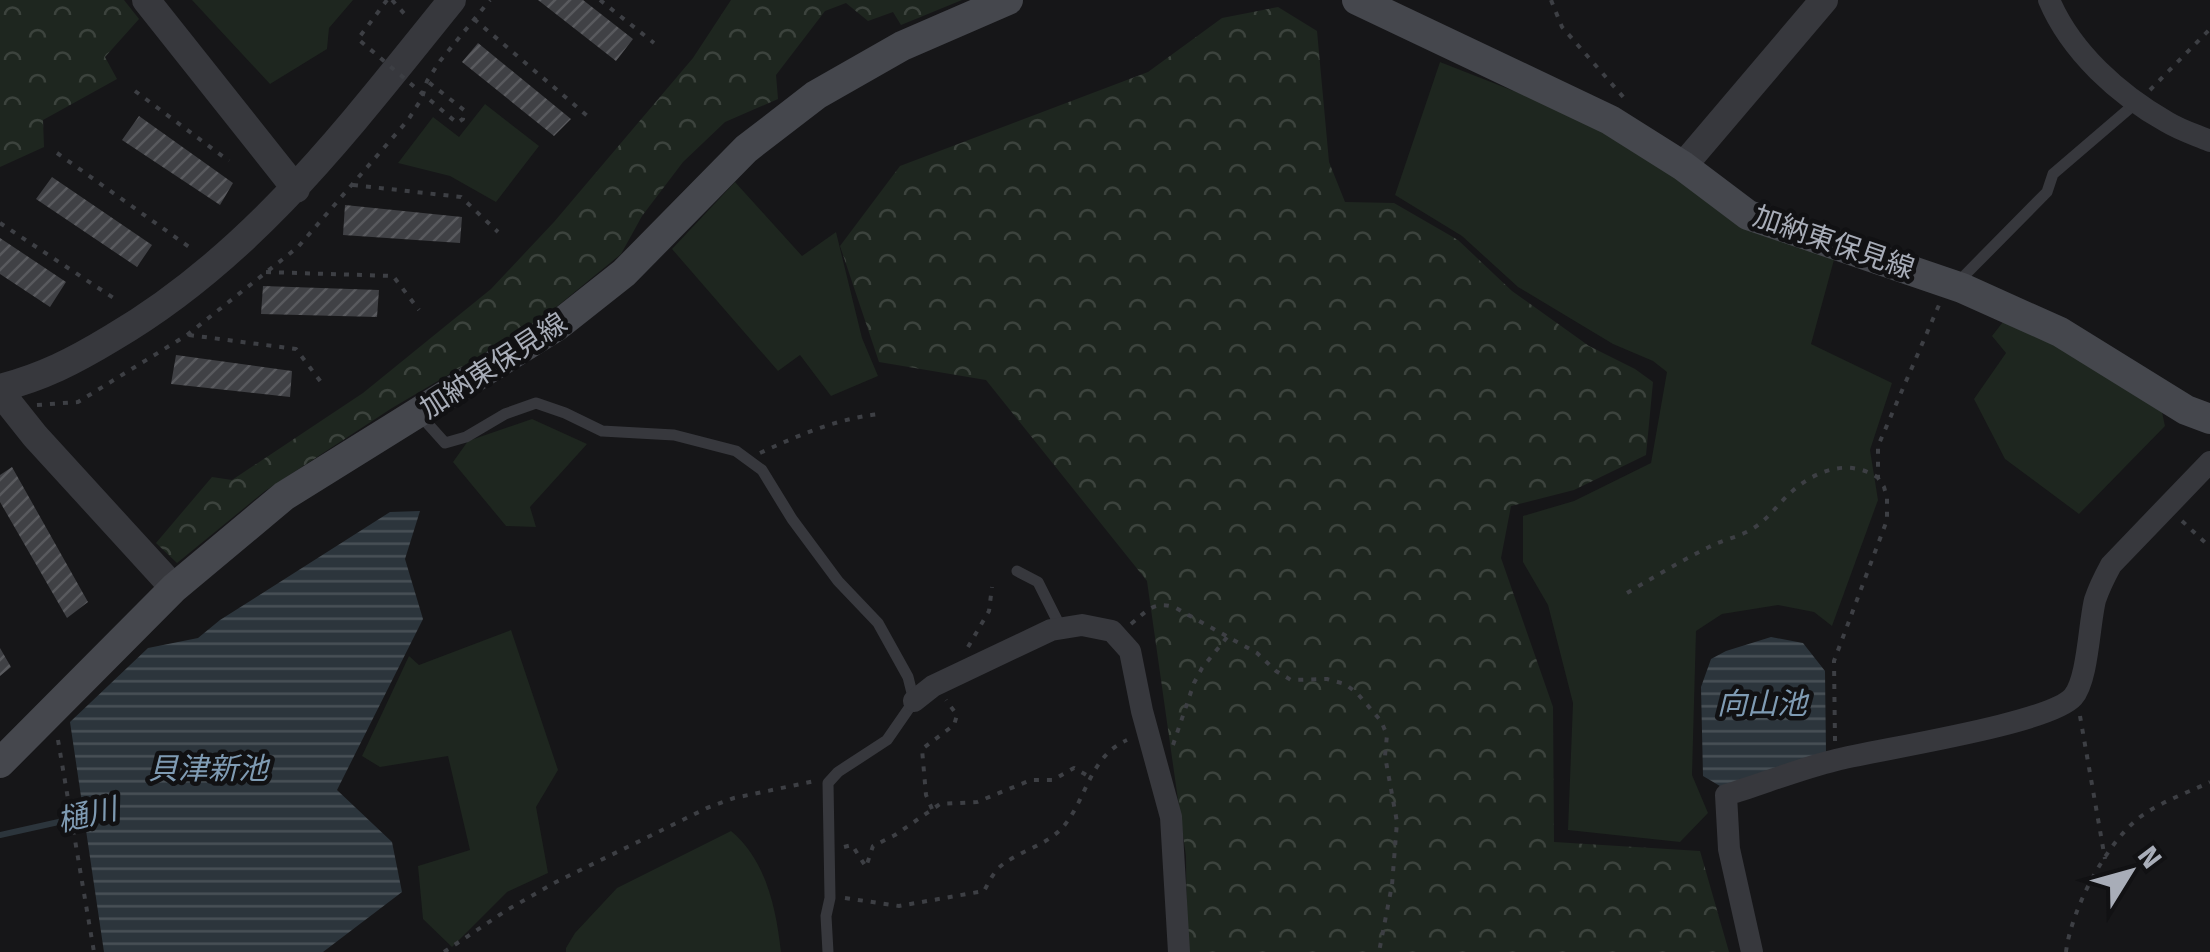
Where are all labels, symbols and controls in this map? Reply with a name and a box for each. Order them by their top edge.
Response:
street label: 加納東保見線 [1749,200,1919,285]
street label: 加納東保見線 [414,306,573,425]
water label: 向山池 [1717,686,1810,722]
water label: 貝津新池 [148,751,271,787]
water label: 樋川 [54,790,123,839]
north arrow [2080,822,2180,922]
text: N [2131,840,2168,875]

